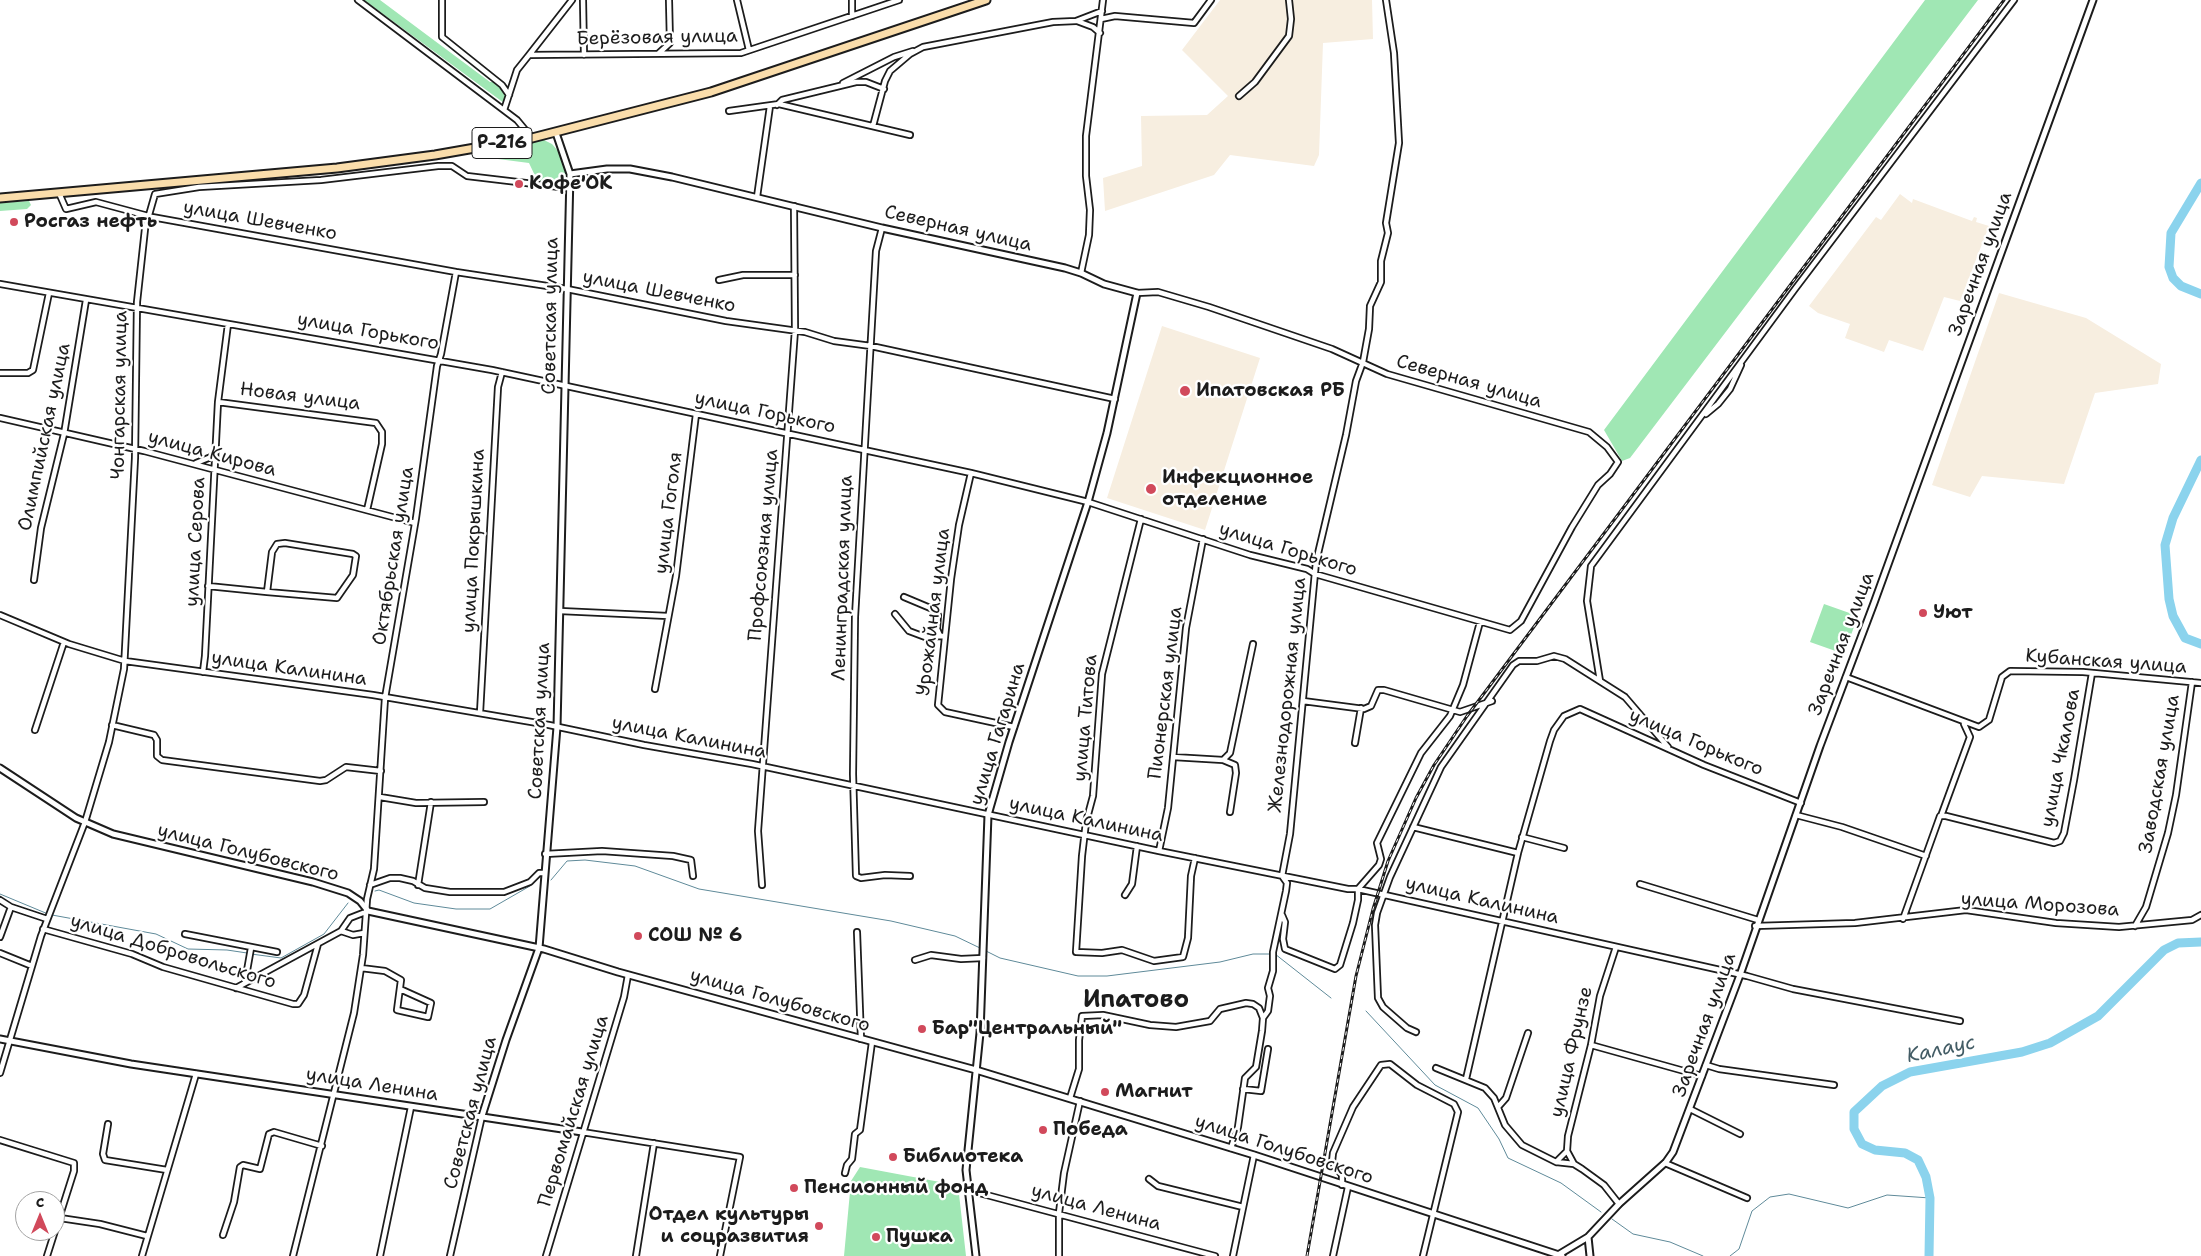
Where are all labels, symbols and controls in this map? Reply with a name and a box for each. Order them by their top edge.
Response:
street label: Берёзовая улица [576,25,738,51]
road number: Р-216 [472,128,532,158]
place label: Кофе'ОК [529,173,612,195]
marker: Кофе'ОК [513,178,525,190]
street label: Заречная улица [1944,189,2018,339]
street label: улица Шевченко [181,196,339,246]
street label: Северная улица [882,201,1034,257]
place label: Росгаз нефть [24,211,157,233]
marker: Росгаз нефть [8,216,20,228]
street label: Советская улица [538,237,564,395]
street label: улица Шевченко [580,266,738,318]
street label: улица Горького [295,308,441,356]
street label: Чонгарская улица [107,310,133,480]
street label: Олимпийская улица [14,341,76,533]
street label: Северная улица [1394,350,1544,414]
street label: Новая улица [238,378,362,416]
place label: Ипатовская РБ [1196,380,1345,402]
marker: Ипатовская РБ [1178,384,1192,398]
street label: улица Горького [693,387,837,439]
street label: улица Кирова [145,426,279,482]
street label: улица Покрышкина [458,448,490,634]
street label: Профсоюзная улица [744,448,784,642]
street label: улица Гоголя [650,451,688,575]
street label: Октябрьская улица [369,465,419,647]
place label: Инфекционное отделение [1162,467,1313,511]
street label: Ленинградская улица [828,475,858,681]
street label: улица Серова [181,477,211,607]
marker: Инфекционное отделение [1144,482,1158,496]
street label: улица Горького [1216,518,1360,582]
street label: Урожайная улица [912,527,956,697]
street label: Заречная улица [1804,569,1880,719]
street label: Железнодорожная улица [1264,576,1312,814]
place label: Уют [1933,602,1973,624]
street label: Пионерская улица [1144,605,1188,781]
marker: Уют [1917,607,1929,619]
street label: Советская улица [525,642,555,800]
street label: Кубанская улица [2025,645,2187,679]
street label: улица Калинина [210,647,368,691]
street label: улица Титова [1069,653,1103,783]
street label: улица Гагарина [965,660,1031,808]
street label: улица Чкалова [2036,687,2086,829]
street label: Заводская улица [2135,693,2185,855]
street label: улица Горького [1626,705,1766,781]
street label: улица Калинина [610,712,768,764]
street label: улица Калинина [1007,793,1165,847]
street label: улица Голубовского [155,819,341,887]
street label: улица Калинина [1403,872,1561,930]
street label: улица Морозова [1960,888,2120,922]
street label: улица Добровольского [67,910,279,994]
place label: СОШ № 6 [648,925,742,947]
marker: СОШ № 6 [632,930,644,942]
street label: Заречная улица [1668,950,1742,1100]
street label: улица Голубовского [687,964,873,1038]
street label: улица Фрунзе [1546,984,1598,1120]
district label: Ипатово [1083,987,1189,1015]
street label: Первомайская улица [534,1012,614,1210]
place label: Бар"Центральный" [932,1018,1122,1040]
marker: Бар"Центральный" [916,1023,928,1035]
water label: Калаус [1904,1031,1978,1069]
street label: Советская улица [440,1034,502,1192]
street label: улица Ленина [304,1063,440,1107]
place label: Магнит [1115,1081,1193,1103]
marker: Магнит [1099,1086,1111,1098]
street label: улица Голубовского [1192,1110,1376,1190]
place label: Победа [1053,1119,1128,1141]
marker: Победа [1037,1124,1049,1136]
place label: Библиотека [903,1146,1023,1168]
marker: Библиотека [887,1151,899,1163]
place label: Пенсионный фонд [804,1177,988,1199]
street label: улица Ленина [1029,1180,1163,1236]
marker: Пенсионный фонд [788,1182,800,1194]
north arrow [15,1191,65,1241]
text: С [36,1193,44,1211]
place label: Отдел культуры и соцразвития [649,1204,809,1248]
marker: Отдел культуры и соцразвития [813,1220,825,1232]
place label: Пушка [886,1226,953,1248]
marker: Пушка [870,1231,882,1243]

